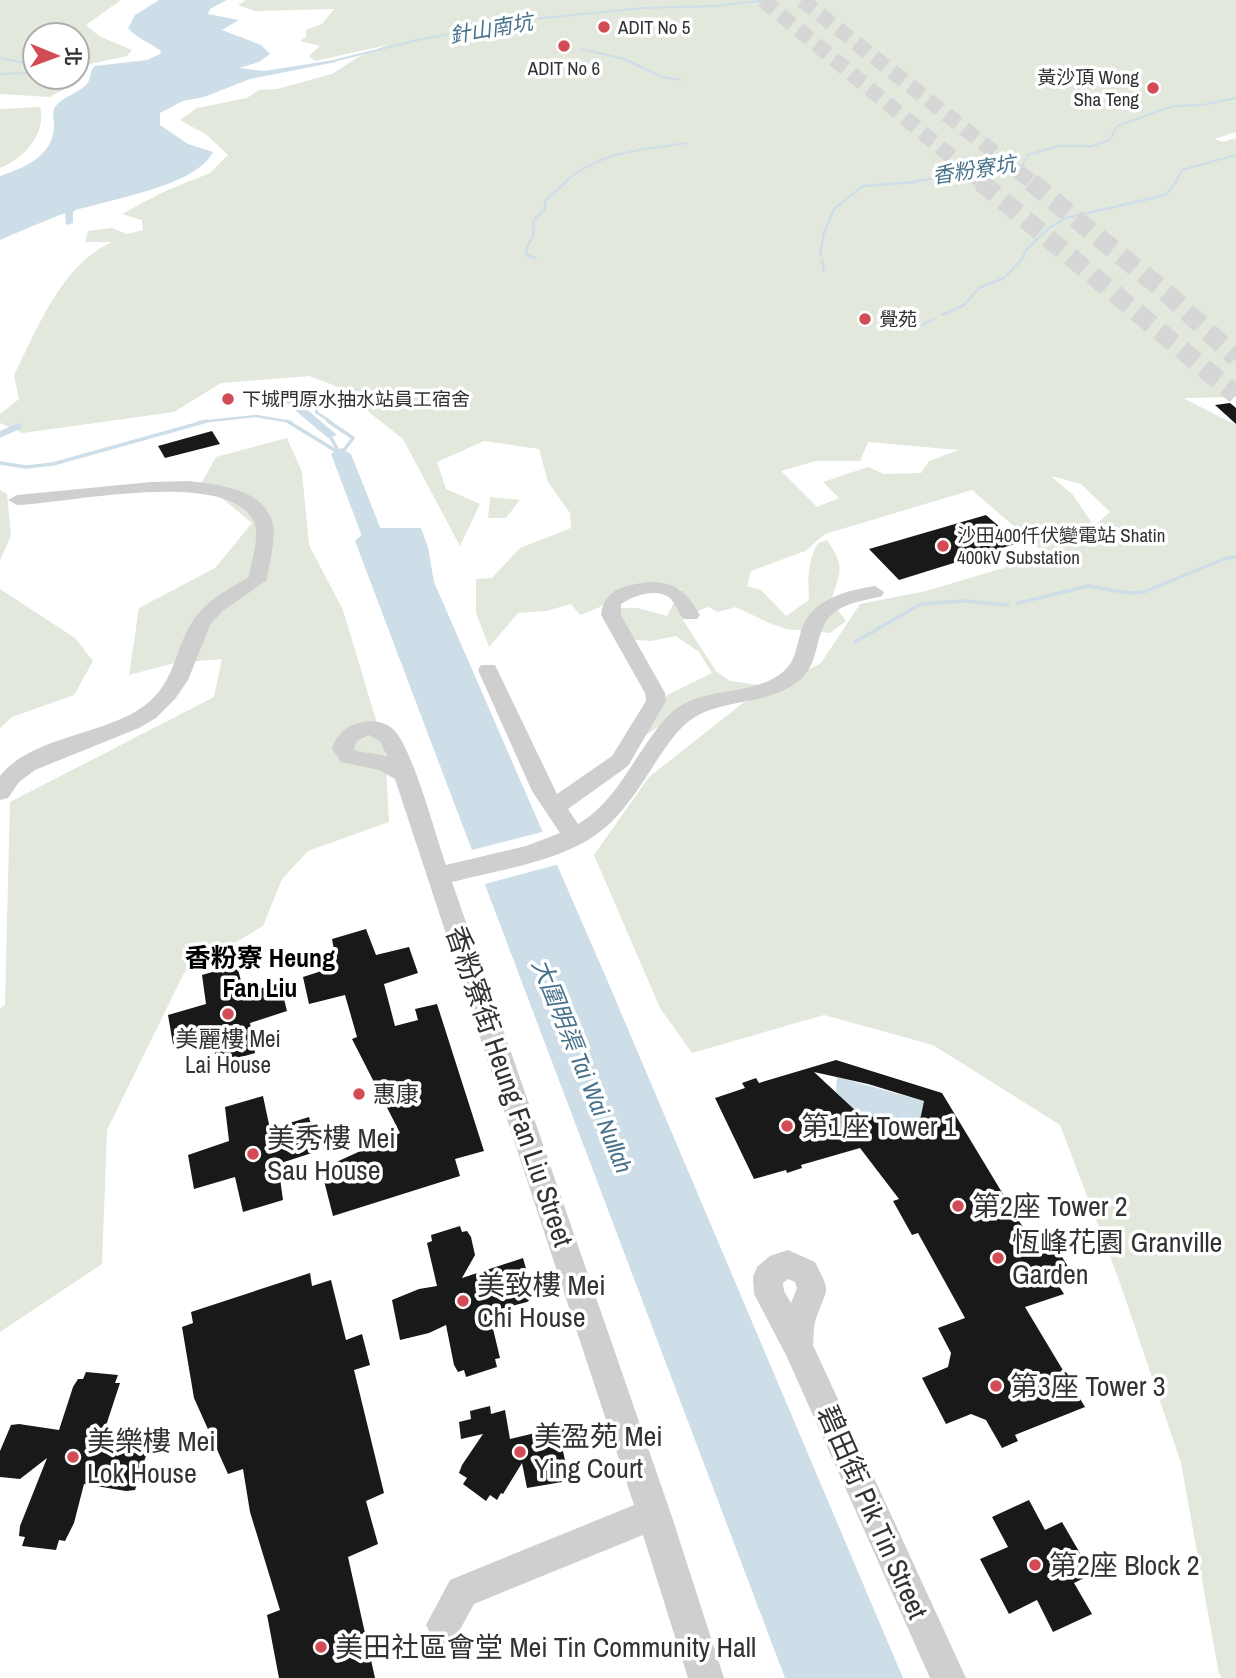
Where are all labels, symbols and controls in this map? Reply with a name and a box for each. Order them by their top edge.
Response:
water label: 針山南坑 [447,6,538,50]
place label: ADIT No 5 [617,14,691,40]
marker: ADIT No 5 [596,19,612,35]
north arrow [21,21,91,91]
marker: ADIT No 6 [556,38,572,54]
text: 北 [60,47,86,66]
place label: ADIT No 6 [527,55,600,81]
place label: 黃沙頂 Wong Sha Teng [1037,64,1139,112]
marker: 黃沙頂 Wong Sha Teng [1145,80,1161,96]
water label: 香粉寮坑 [930,148,1021,190]
place label: 覺苑 [879,306,917,332]
marker: 覺苑 [857,311,873,327]
place label: 下城門原水抽水站員工宿舍 [242,386,470,412]
marker: 下城門原水抽水站員工宿舍 [220,391,236,407]
place label: 沙田400仟伏變電站 Shatin 400kV Substation [957,522,1165,570]
marker: 沙田400仟伏變電站 Shatin 400kV Substation [935,538,951,554]
street label: 香粉寮街 Heung Fan Liu Street [437,921,583,1251]
district label: 香粉寮 Heung Fan Liu [185,940,335,1005]
water label: 大圍明渠 Tai Wai Nullah [525,954,641,1178]
marker: 美麗樓 Mei Lai House [220,1006,236,1022]
place label: 美麗樓 Mei Lai House [175,1023,281,1080]
place label: 惠康 [373,1078,419,1109]
marker: 惠康 [351,1086,367,1102]
place label: 第1座 Tower 1 [801,1107,957,1145]
marker: 第1座 Tower 1 [779,1118,795,1134]
place label: 美秀樓 Mei Sau House [267,1119,396,1189]
marker: 美秀樓 Mei Sau House [245,1146,261,1162]
place label: 第2座 Tower 2 [972,1187,1128,1225]
marker: 第2座 Tower 2 [950,1198,966,1214]
place label: 恆峰花園 Granville Garden [1012,1223,1222,1293]
marker: 恆峰花園 Granville Garden [990,1250,1006,1266]
place label: 美致樓 Mei Chi House [477,1266,606,1336]
marker: 美致樓 Mei Chi House [455,1293,471,1309]
place label: 第3座 Tower 3 [1010,1367,1166,1405]
marker: 第3座 Tower 3 [988,1378,1004,1394]
street label: 碧田街 Pik Tin Street [809,1399,937,1625]
place label: 美盈苑 Mei Ying Court [534,1417,663,1487]
place label: 美樂樓 Mei Lok House [87,1422,216,1492]
marker: 美盈苑 Mei Ying Court [512,1444,528,1460]
marker: 美樂樓 Mei Lok House [65,1449,81,1465]
place label: 第2座 Block 2 [1049,1546,1199,1584]
marker: 第2座 Block 2 [1027,1557,1043,1573]
place label: 美田社區會堂 Mei Tin Community Hall [335,1628,756,1666]
marker: 美田社區會堂 Mei Tin Community Hall [313,1639,329,1655]

